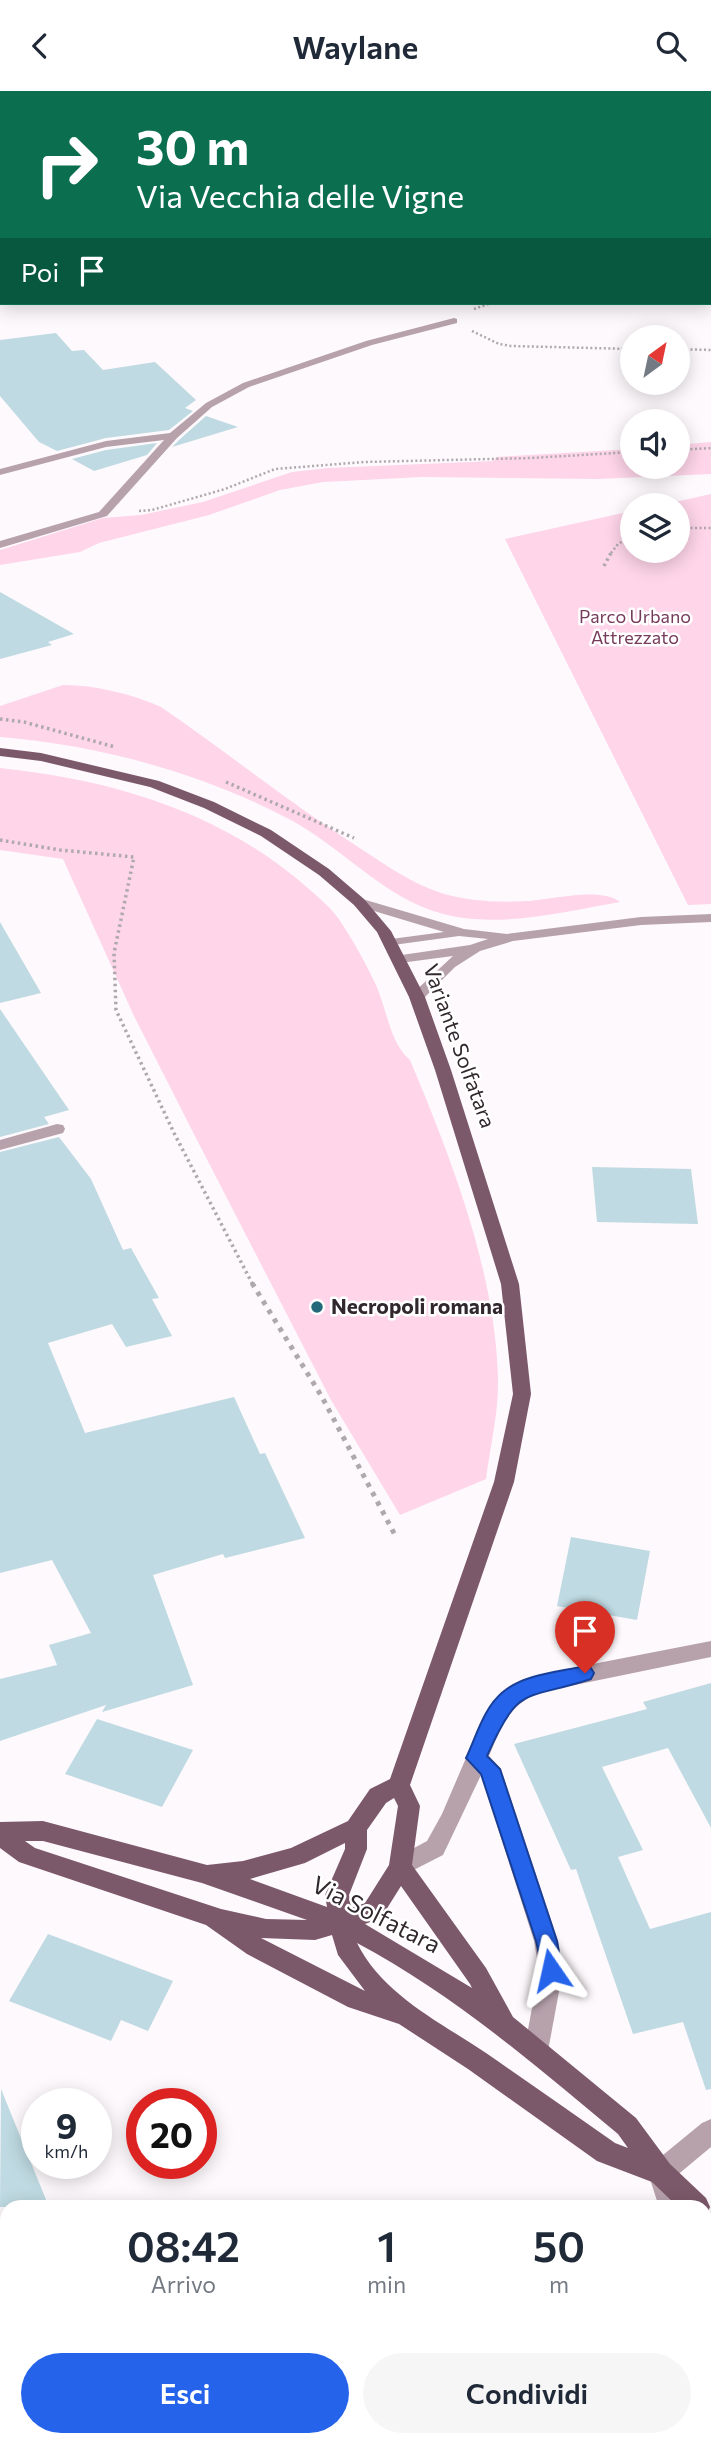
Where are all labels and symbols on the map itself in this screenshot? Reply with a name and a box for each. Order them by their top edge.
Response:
north arrow [620,325,690,395]
park label: Parco Urbano Attrezzato [579,605,691,648]
street label: Variante Solfatara [419,960,502,1131]
place label: Necropoli romana [331,1293,503,1318]
marker: Necropoli romana [309,1299,325,1315]
pin [555,1601,615,1673]
street label: Via Solfatara [308,1869,446,1958]
position arrow [514,1933,588,2007]
speed limit sign: 20 [126,2088,217,2179]

